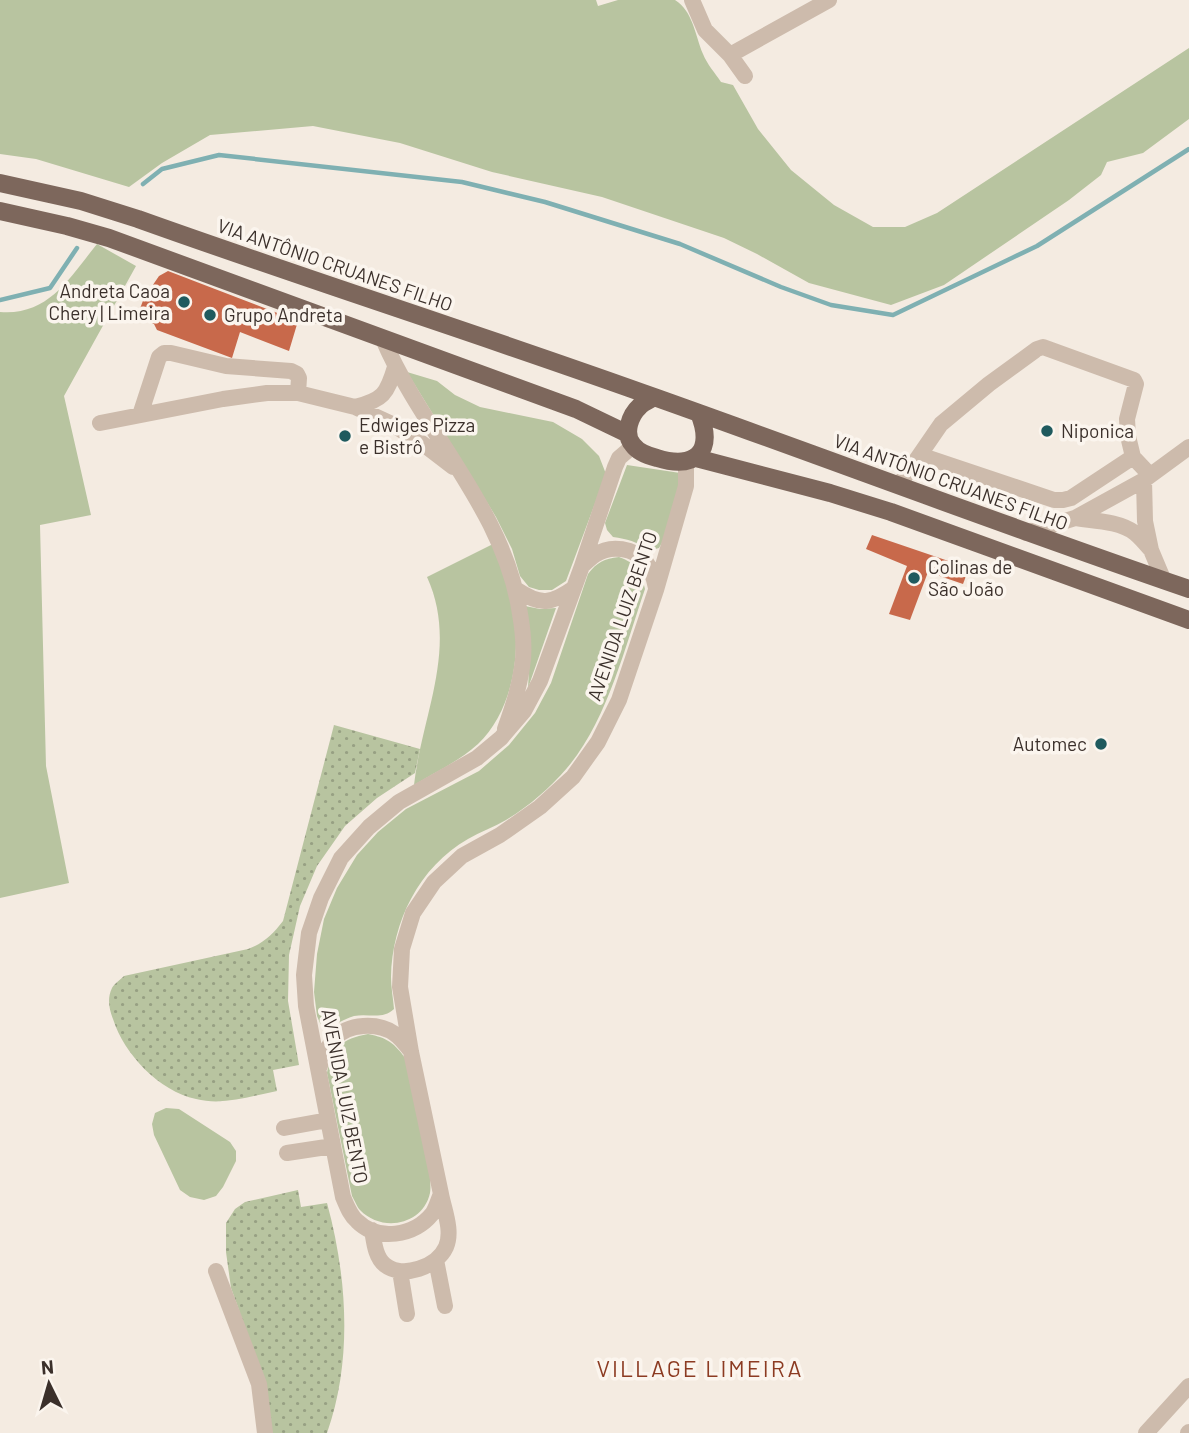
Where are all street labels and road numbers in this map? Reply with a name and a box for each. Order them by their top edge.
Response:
street label: VIA ANTÔNIO CRUANES FILHO [214,213,456,316]
street label: VIA ANTÔNIO CRUANES FILHO [831,428,1071,535]
street label: AVENIDA LUIZ BENTO [582,528,661,704]
street label: AVENIDA LUIZ BENTO [317,1007,374,1185]

